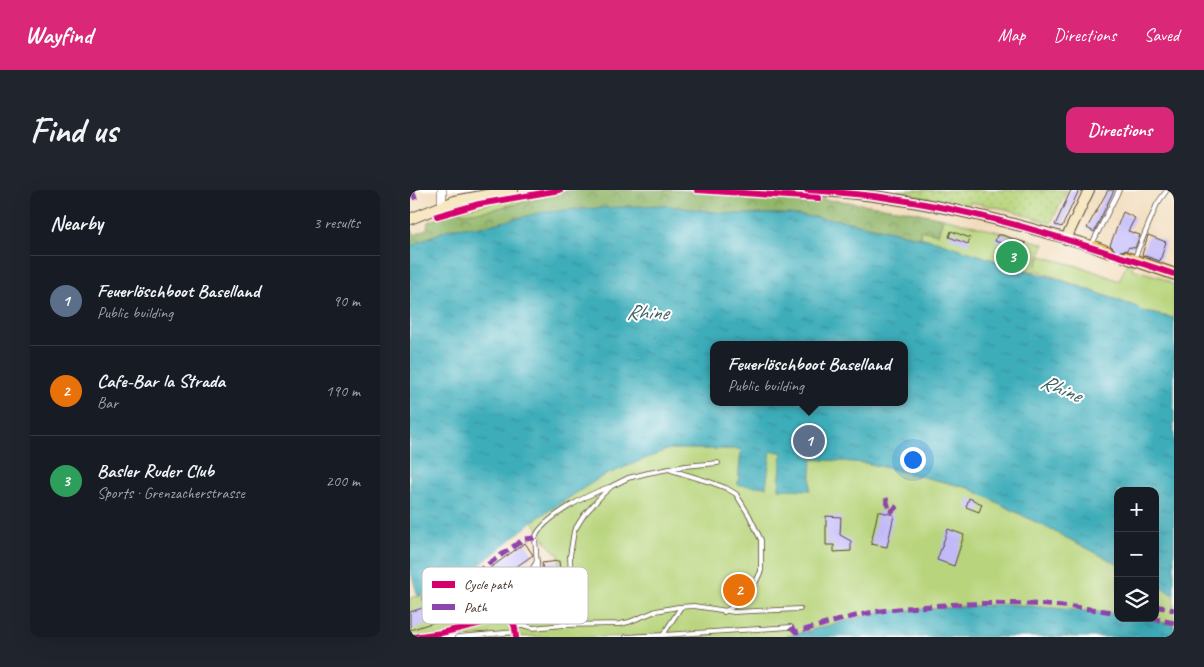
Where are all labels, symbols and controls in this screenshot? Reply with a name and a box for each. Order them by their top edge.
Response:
text: Wayfind [25,20,92,50]
text: Map [998,24,1025,46]
text: Directions [1053,24,1116,46]
text: Saved [1144,24,1179,46]
button: Directions [1066,107,1174,153]
text: Find us [30,108,117,153]
text: Nearby [50,210,103,236]
text: 3 results [313,213,360,233]
pin: 3 [996,238,1028,276]
text: Feuerlöschboot Baselland [97,279,260,303]
text: 1 [62,291,70,311]
text: 90 m [333,291,360,311]
water label: Rhine [626,299,671,325]
text: Public building [97,303,173,323]
popup [710,341,908,406]
text: Feuerlöschboot Baselland [728,352,890,376]
water label: Rhine [1037,368,1088,409]
text: Cafe-Bar la Strada [97,369,225,393]
text: Public building [728,376,804,396]
text: 2 [62,381,70,401]
text: 190 m [326,381,360,401]
text: Bar [97,393,118,413]
pin: 1 [793,422,825,460]
your location [900,447,926,473]
text: Basler Ruder Club [97,459,214,483]
text: 3 [62,471,70,491]
text: 200 m [326,471,360,491]
text: Sports · Grenzacherstrasse [97,483,245,503]
map controls [1114,487,1159,622]
button: + [1114,487,1159,532]
button: − [1114,532,1159,577]
legend [422,567,588,624]
pin: 2 [723,571,755,609]
text: Cycle path [464,576,513,593]
button: layers [1114,577,1159,622]
text: Path [464,599,488,616]

